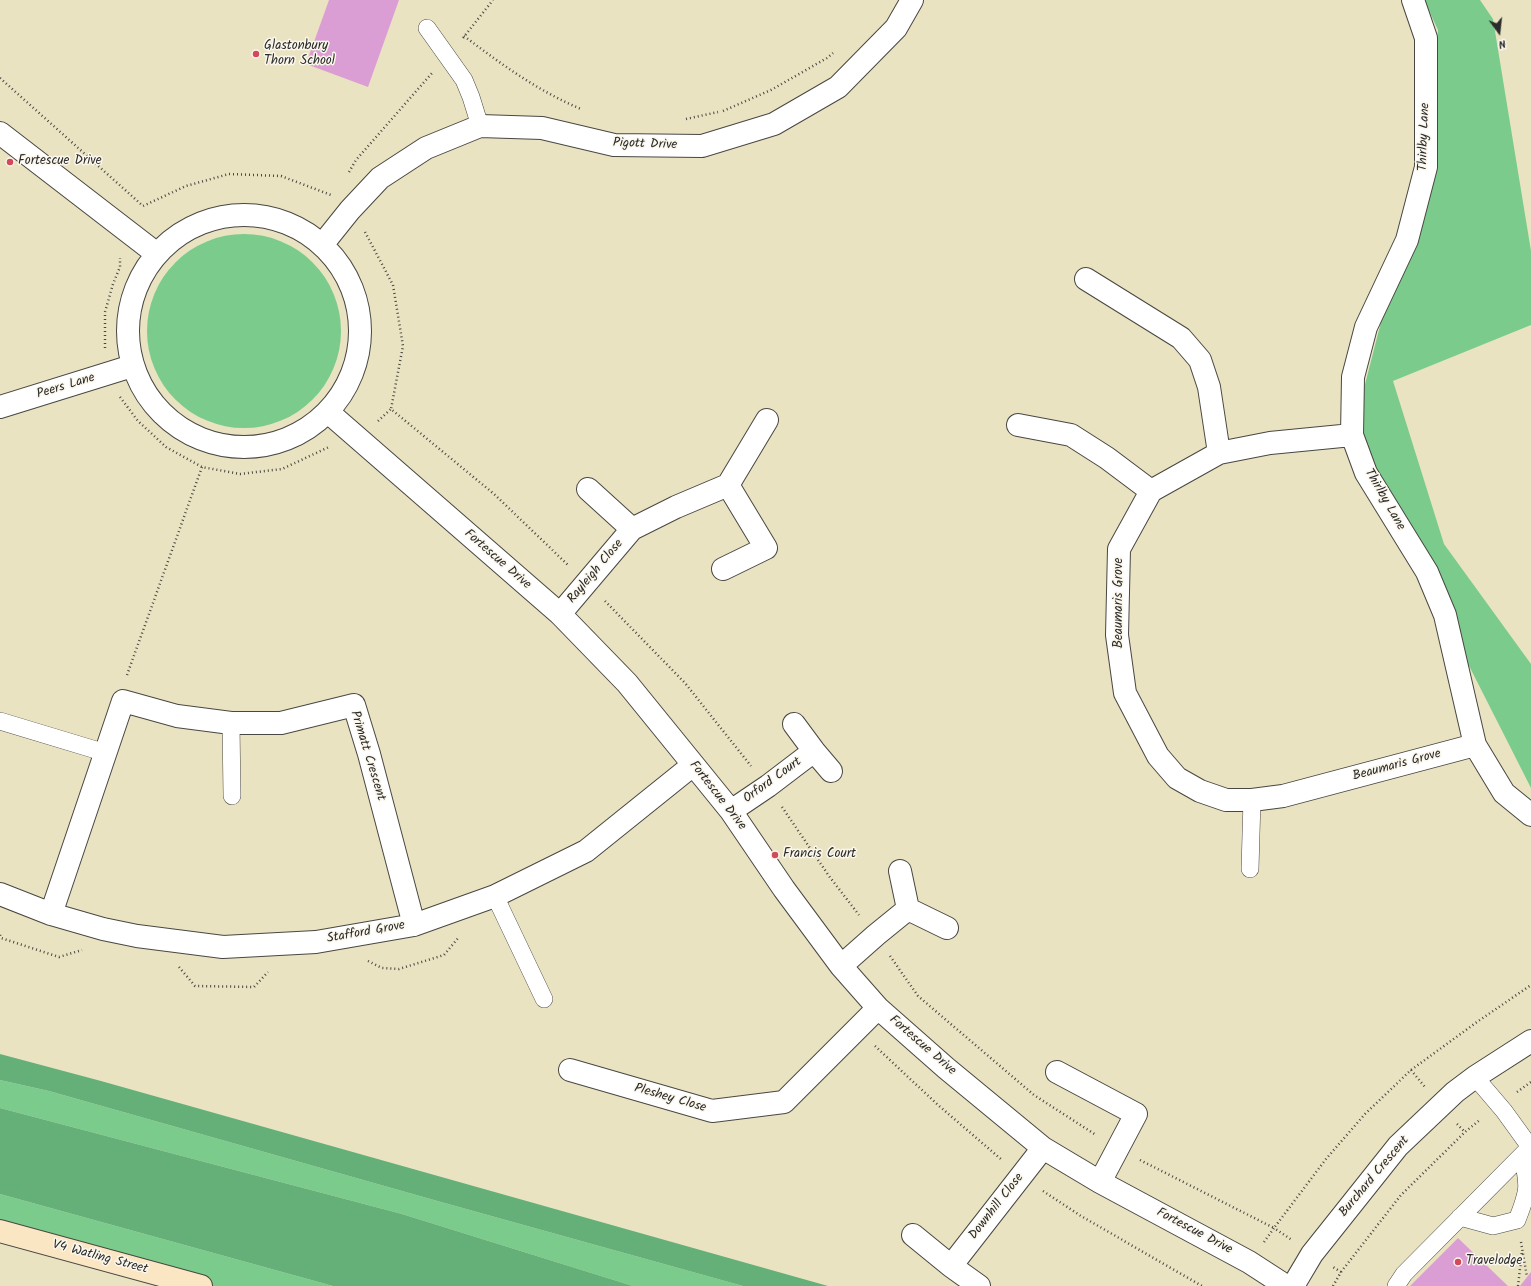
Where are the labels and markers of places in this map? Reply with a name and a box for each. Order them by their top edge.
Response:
place label: Glastonbury Thorn School [264,39,335,70]
marker: Glastonbury Thorn School [251,49,261,59]
place label: Fortescue Drive [18,154,102,170]
marker: Fortescue Drive [5,157,15,167]
place label: Francis Court [783,847,856,863]
marker: Francis Court [770,850,780,860]
place label: Travelodge [1466,1254,1522,1270]
marker: Travelodge [1453,1257,1463,1267]

